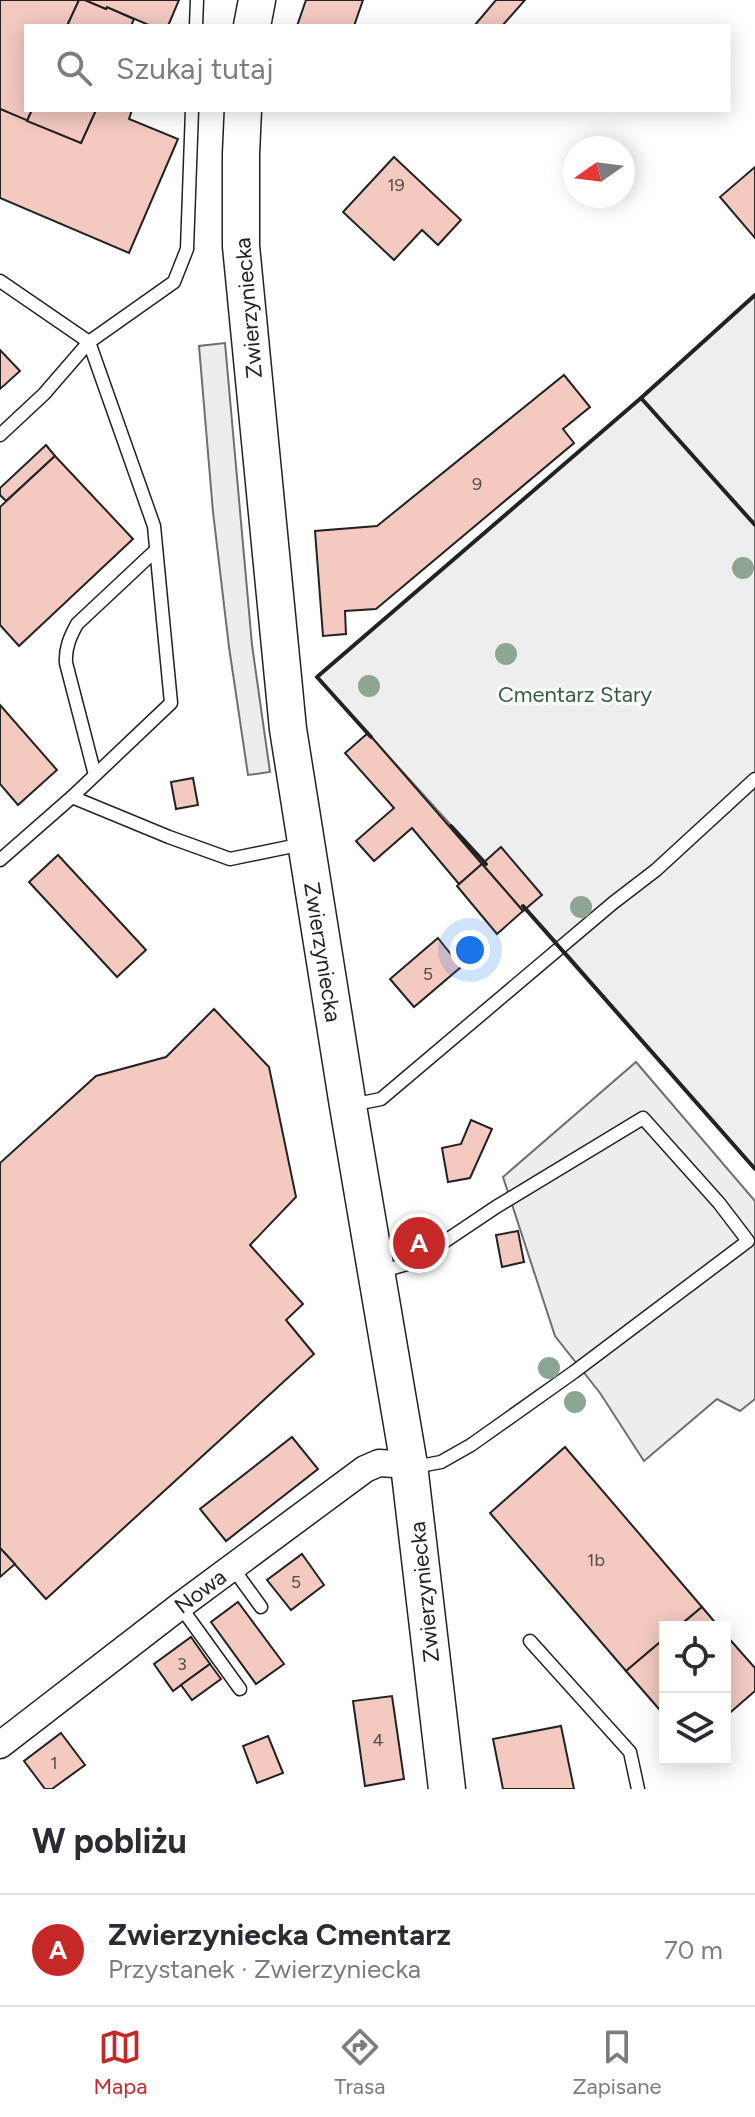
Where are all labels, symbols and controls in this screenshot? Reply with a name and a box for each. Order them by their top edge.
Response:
search box [24,24,731,112]
icon: search [52,46,96,90]
text: Szukaj tutaj [116,50,274,87]
north arrow [563,136,635,208]
house number: 19 [387,174,405,196]
street label: Zwierzyniecka [229,236,268,379]
house number: 9 [472,473,482,495]
park label: Cmentarz Stary [498,681,652,708]
street label: Zwierzyniecka [298,880,347,1024]
your location [450,930,490,970]
house number: 5 [423,963,433,985]
pin: A [393,1213,445,1273]
street label: Zwierzyniecka [404,1520,445,1664]
house number: 1b [587,1549,605,1571]
street label: Nowa [169,1563,231,1620]
house number: 5 [291,1571,301,1593]
map controls [659,1621,731,1765]
button: locate [659,1621,731,1693]
house number: 3 [177,1653,187,1675]
button: layers [659,1693,731,1765]
house number: 4 [372,1729,384,1751]
house number: 1 [50,1752,58,1774]
text: W pobliżu [32,1821,187,1862]
text: Zwierzyniecka Cmentarz [108,1916,451,1953]
text: A [49,1934,67,1966]
text: 70 m [664,1934,723,1966]
text: Przystanek · Zwierzyniecka [108,1953,421,1985]
tab: Mapa [93,2025,147,2100]
tab: Trasa [334,2025,386,2100]
tab: Zapisane [572,2025,662,2100]

